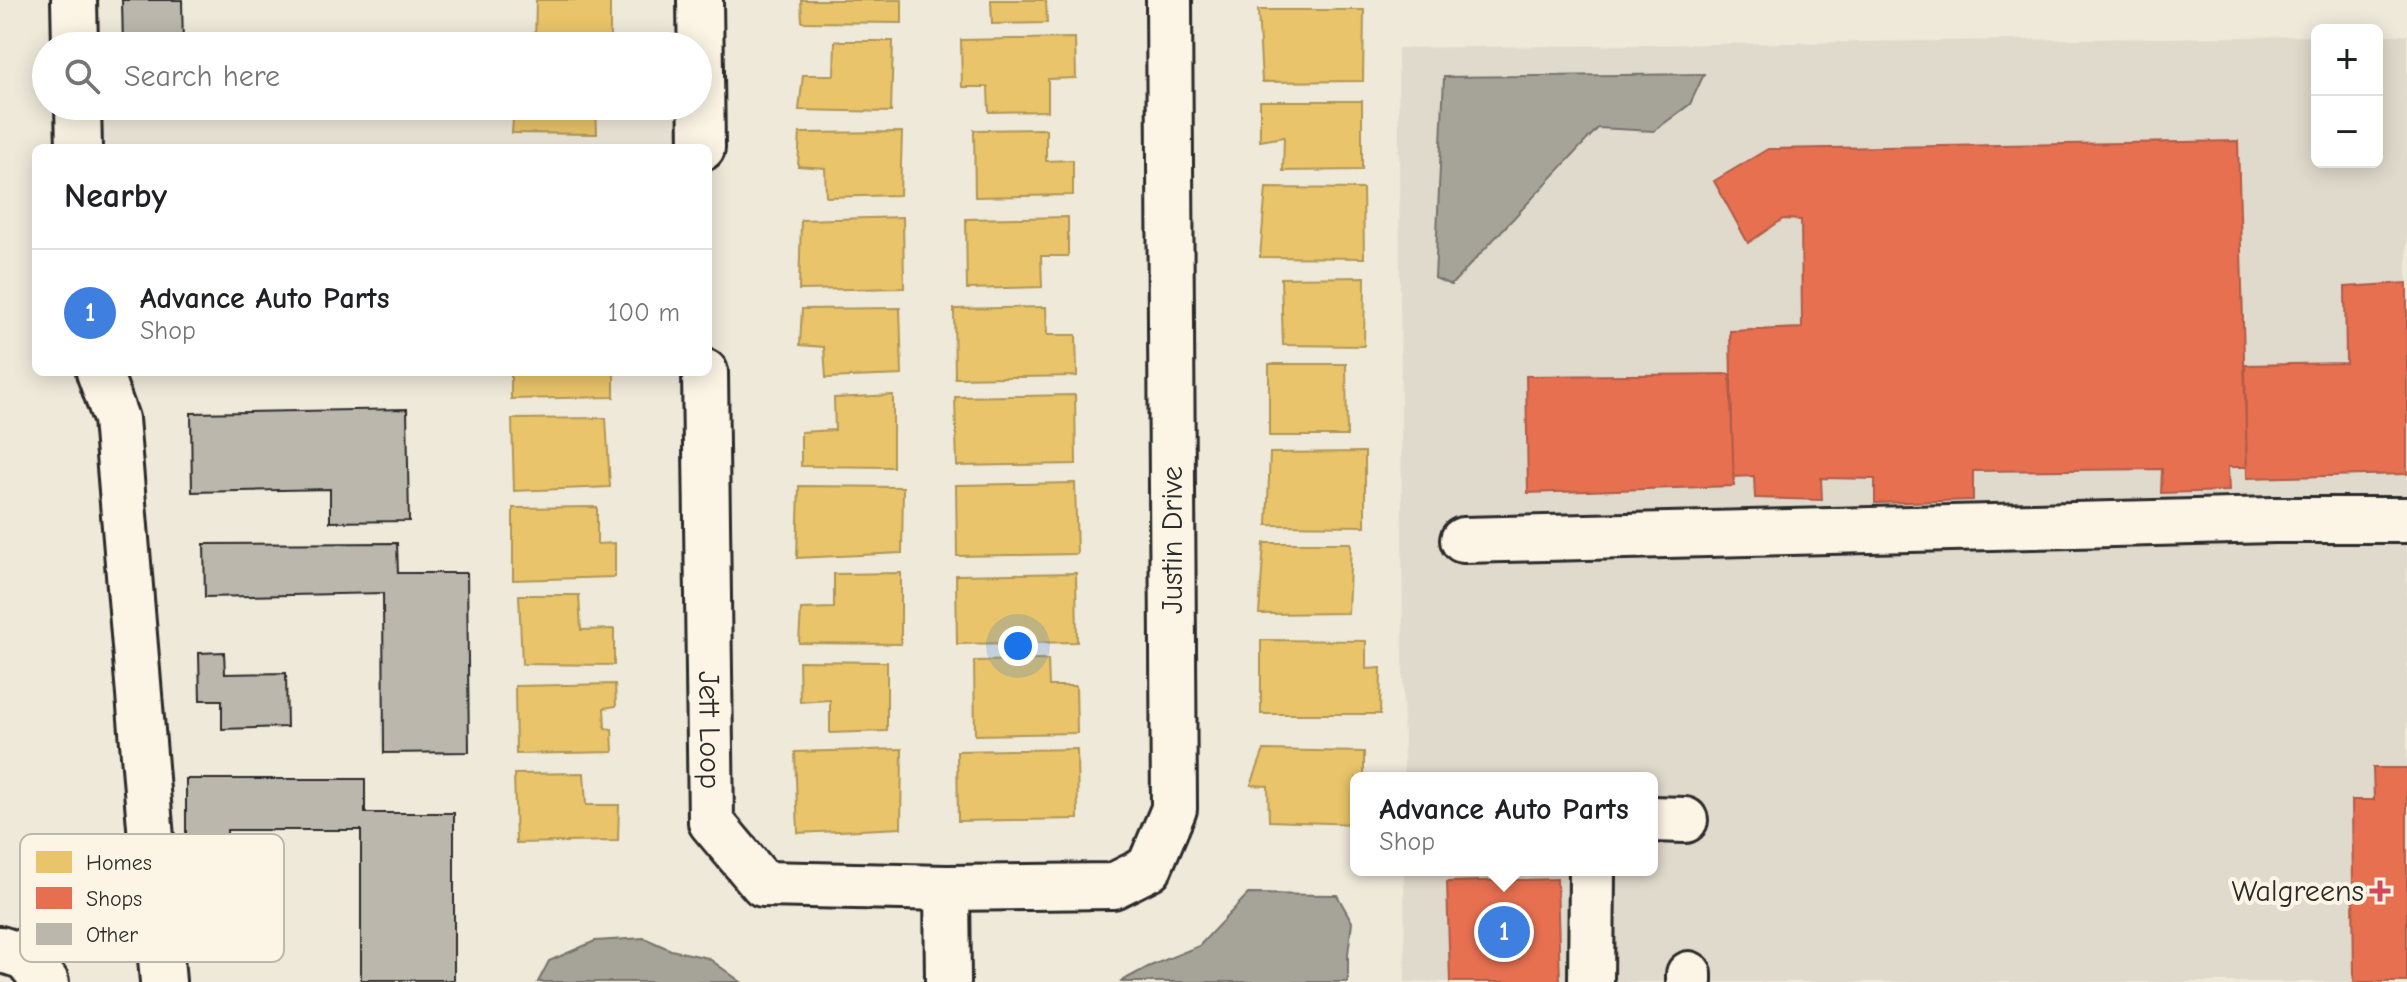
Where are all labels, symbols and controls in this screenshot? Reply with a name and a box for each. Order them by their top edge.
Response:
map controls [2311,24,2383,168]
button: + [2311,24,2383,96]
search box [32,32,712,120]
icon: search [60,54,104,98]
text: Search here [124,59,280,94]
button: − [2311,96,2383,168]
text: Nearby [64,176,167,216]
text: Advance Auto Parts [140,281,389,316]
text: 1 [85,298,95,328]
text: 100 m [608,298,680,328]
text: Shop [140,316,196,346]
street label: Justin Drive [1155,466,1190,614]
your location [998,626,1038,666]
street label: Jett Loop [691,671,728,789]
popup [1350,772,1658,876]
text: Advance Auto Parts [1379,792,1629,827]
text: Shop [1379,827,1435,857]
legend [20,834,284,962]
text: Homes [86,850,152,876]
place label: Walgreens [2232,874,2364,909]
marker: Walgreens [2371,882,2389,900]
text: Shops [86,886,142,912]
pin: 1 [1478,902,1530,962]
text: Other [86,922,138,948]

